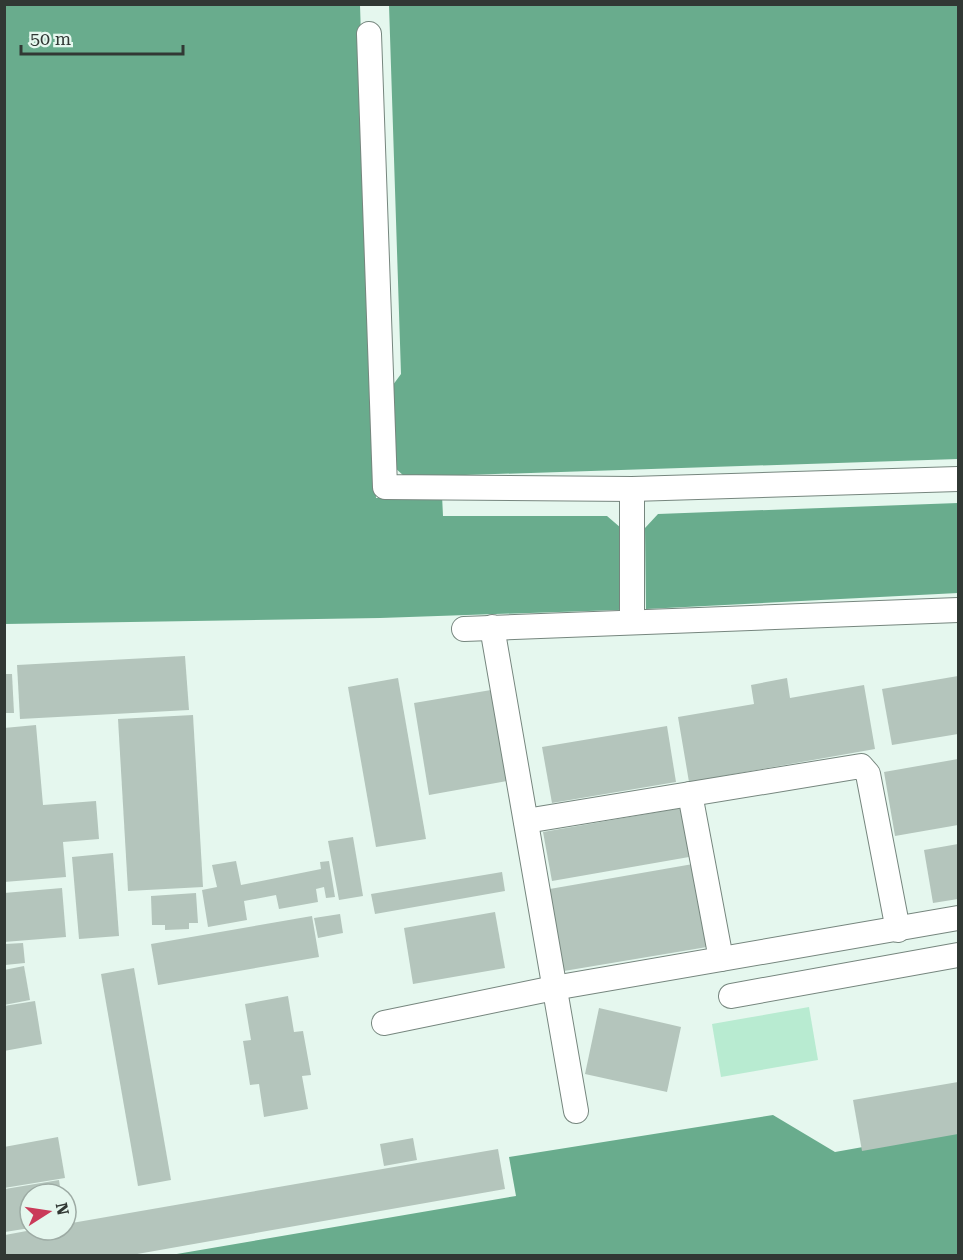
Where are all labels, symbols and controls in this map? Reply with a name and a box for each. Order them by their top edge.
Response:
scale bar [21,18,183,56]
text: 50 m [30,28,71,49]
north arrow [18,1182,78,1242]
text: N [52,1201,73,1217]

